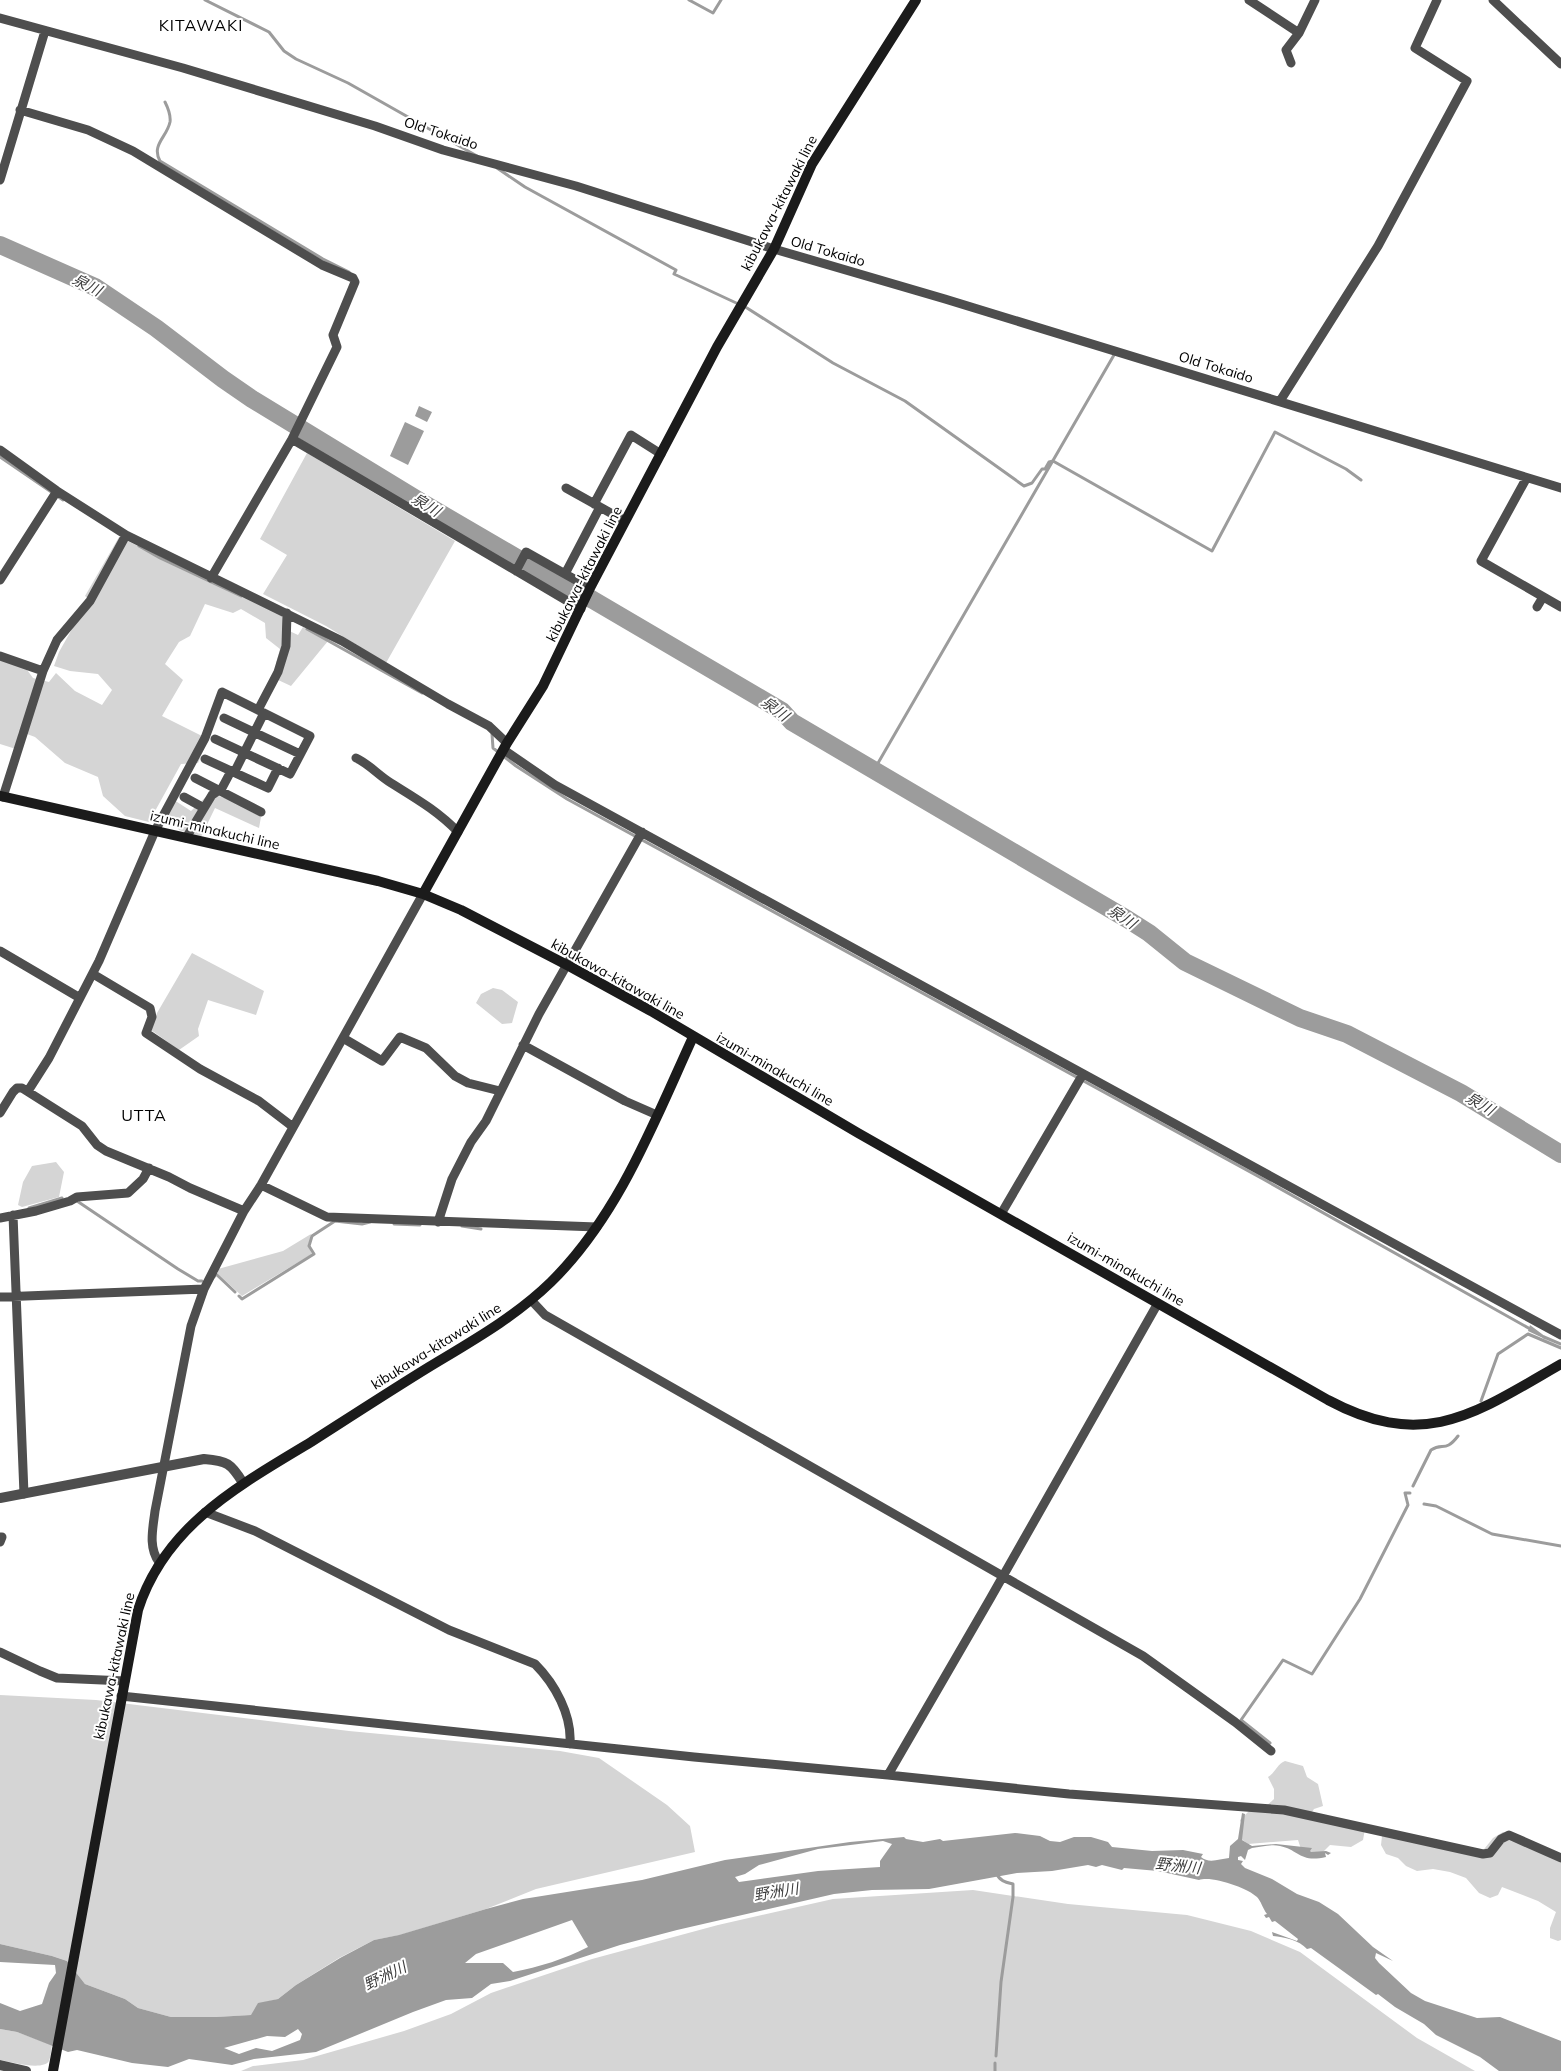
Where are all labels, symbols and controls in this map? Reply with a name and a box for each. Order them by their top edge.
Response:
district label: KITAWAKI [159,15,243,35]
street label: Old Tokaido [402,113,480,153]
street label: kibukawa-kitawaki line [737,132,821,274]
street label: Old Tokaido [789,232,867,270]
water label: 泉川 [70,269,107,301]
street label: Old Tokaido [1177,347,1255,387]
water label: 泉川 [409,489,446,521]
street label: kibukawa-kitawaki line [542,503,626,645]
water label: 泉川 [758,692,795,726]
street label: izumi-minakuchi line [148,806,282,854]
water label: 泉川 [1105,900,1142,934]
street label: kibukawa-kitawaki line [548,935,688,1023]
street label: izumi-minakuchi line [713,1028,837,1110]
water label: 泉川 [1463,1088,1500,1120]
district label: UTTA [121,1105,167,1125]
street label: izumi-minakuchi line [1064,1228,1188,1310]
street label: kibukawa-kitawaki line [368,1299,504,1393]
street label: kibukawa-kitawaki line [90,1591,138,1741]
water label: 野洲川 [1155,1854,1203,1878]
water label: 野洲川 [752,1878,802,1904]
water label: 野洲川 [360,1956,411,1994]

